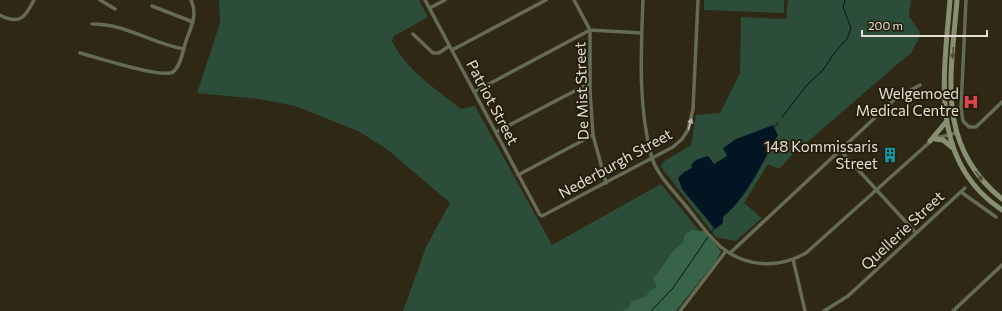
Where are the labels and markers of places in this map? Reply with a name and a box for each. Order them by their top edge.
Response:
place label: Welgemoed Medical Centre [856,84,959,119]
hospital icon: Welgemoed Medical Centre [962,93,980,111]
place label: 148 Kommissaris Street [764,137,878,172]
building icon: 148 Kommissaris Street [881,146,899,164]

